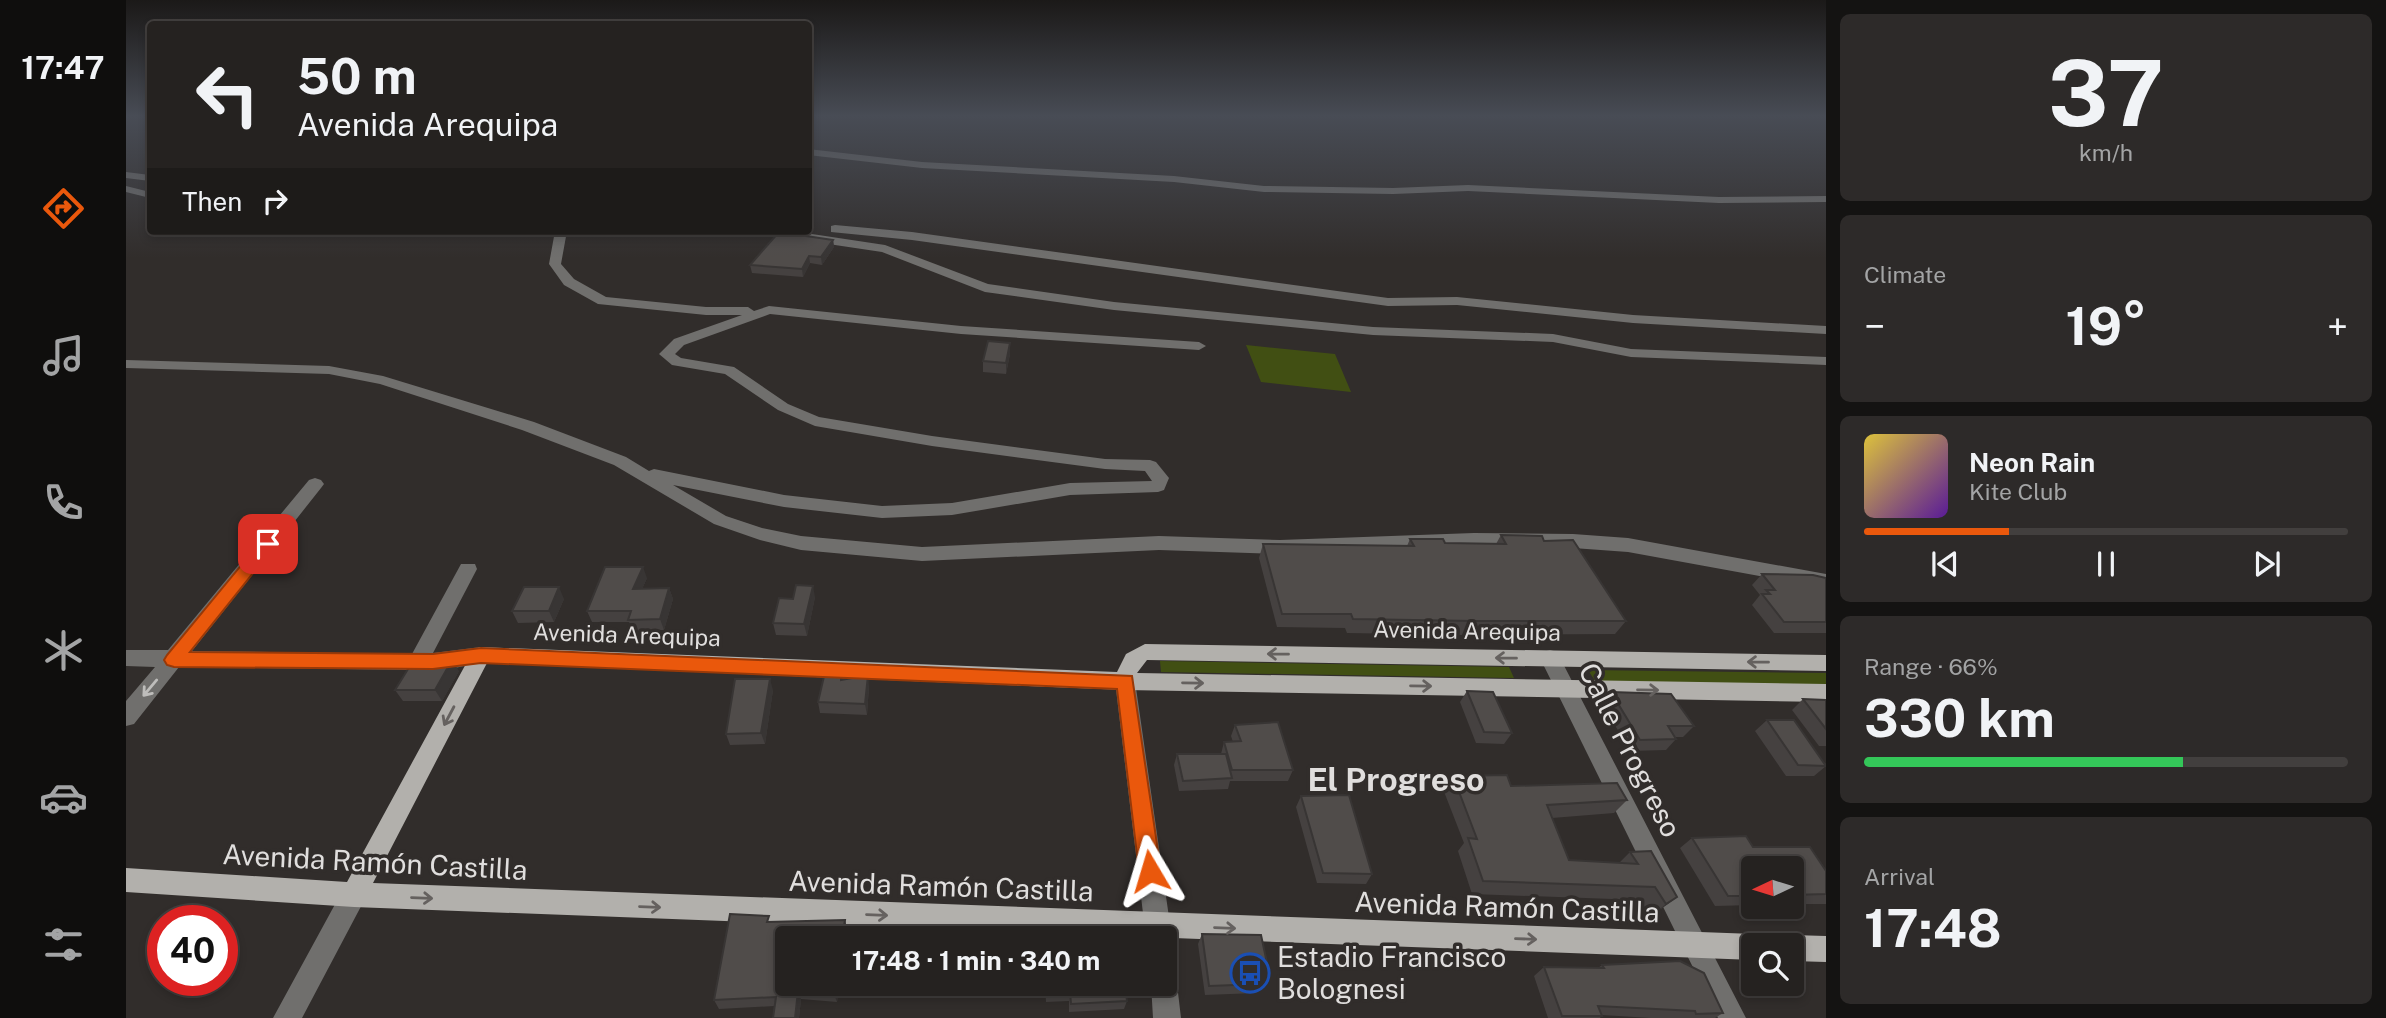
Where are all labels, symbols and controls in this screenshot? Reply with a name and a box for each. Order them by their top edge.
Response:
text: 37 [2048,40,2164,146]
text: 50 m [297,47,417,105]
text: 17:47 [21,49,105,86]
icon: left [182,49,273,140]
text: Avenida Arequipa [297,106,558,143]
text: km/h [2079,139,2133,166]
icon: right [256,182,294,220]
icon: directions [39,184,88,233]
text: Then [182,186,242,217]
text: Climate [1864,261,1946,288]
text: 19° [2065,296,2147,357]
text: − [1864,304,1885,349]
text: + [2327,304,2348,349]
icon: music [39,331,88,380]
text: Neon Rain [1969,447,2095,478]
icon: phone [39,478,88,527]
text: Kite Club [1969,478,2067,505]
pin [238,514,298,574]
icon: arrive [249,525,287,563]
icon: previous [1926,545,1964,583]
icon: pause [2087,545,2125,583]
icon: next [2248,545,2286,583]
street label: Avenida Arequipa [1373,615,1561,646]
street label: Avenida Arequipa [533,618,721,651]
icon: climate [39,626,88,675]
one-way arrow [1267,647,1290,661]
one-way arrow [1495,651,1518,664]
text: Range · 66% [1864,653,1998,680]
one-way arrow [1747,655,1770,669]
street label: Calle Progreso [1572,657,1689,842]
one-way arrow [1182,676,1205,689]
one-way arrow [142,679,158,697]
one-way arrow [1409,680,1432,693]
one-way arrow [1637,684,1660,697]
text: 330 km [1864,688,2055,749]
one-way arrow [442,705,456,726]
district label: El Progreso [1307,761,1485,798]
icon: car [39,773,88,822]
position arrow [1113,834,1187,908]
street label: Avenida Ramón Castilla [222,837,528,886]
north arrow [1741,856,1804,919]
map controls [1741,856,1804,996]
text: Arrival [1864,863,1935,890]
street label: Avenida Ramón Castilla [788,864,1094,907]
street label: Avenida Ramón Castilla [1354,885,1660,928]
one-way arrow [411,892,434,905]
text: 17:48 [1864,898,2002,959]
one-way arrow [638,900,661,913]
speed limit sign: 40 [147,905,238,996]
one-way arrow [865,908,888,922]
icon: filters [39,920,88,969]
one-way arrow [1214,921,1237,934]
one-way arrow [1514,933,1537,946]
button: search [1741,933,1804,996]
place label: Estadio Francisco Bolognesi [1277,940,1506,1005]
text: 17:48 · 1 min · 340 m [852,945,1100,976]
bus stop icon: Estadio Francisco Bolognesi [1229,952,1271,994]

